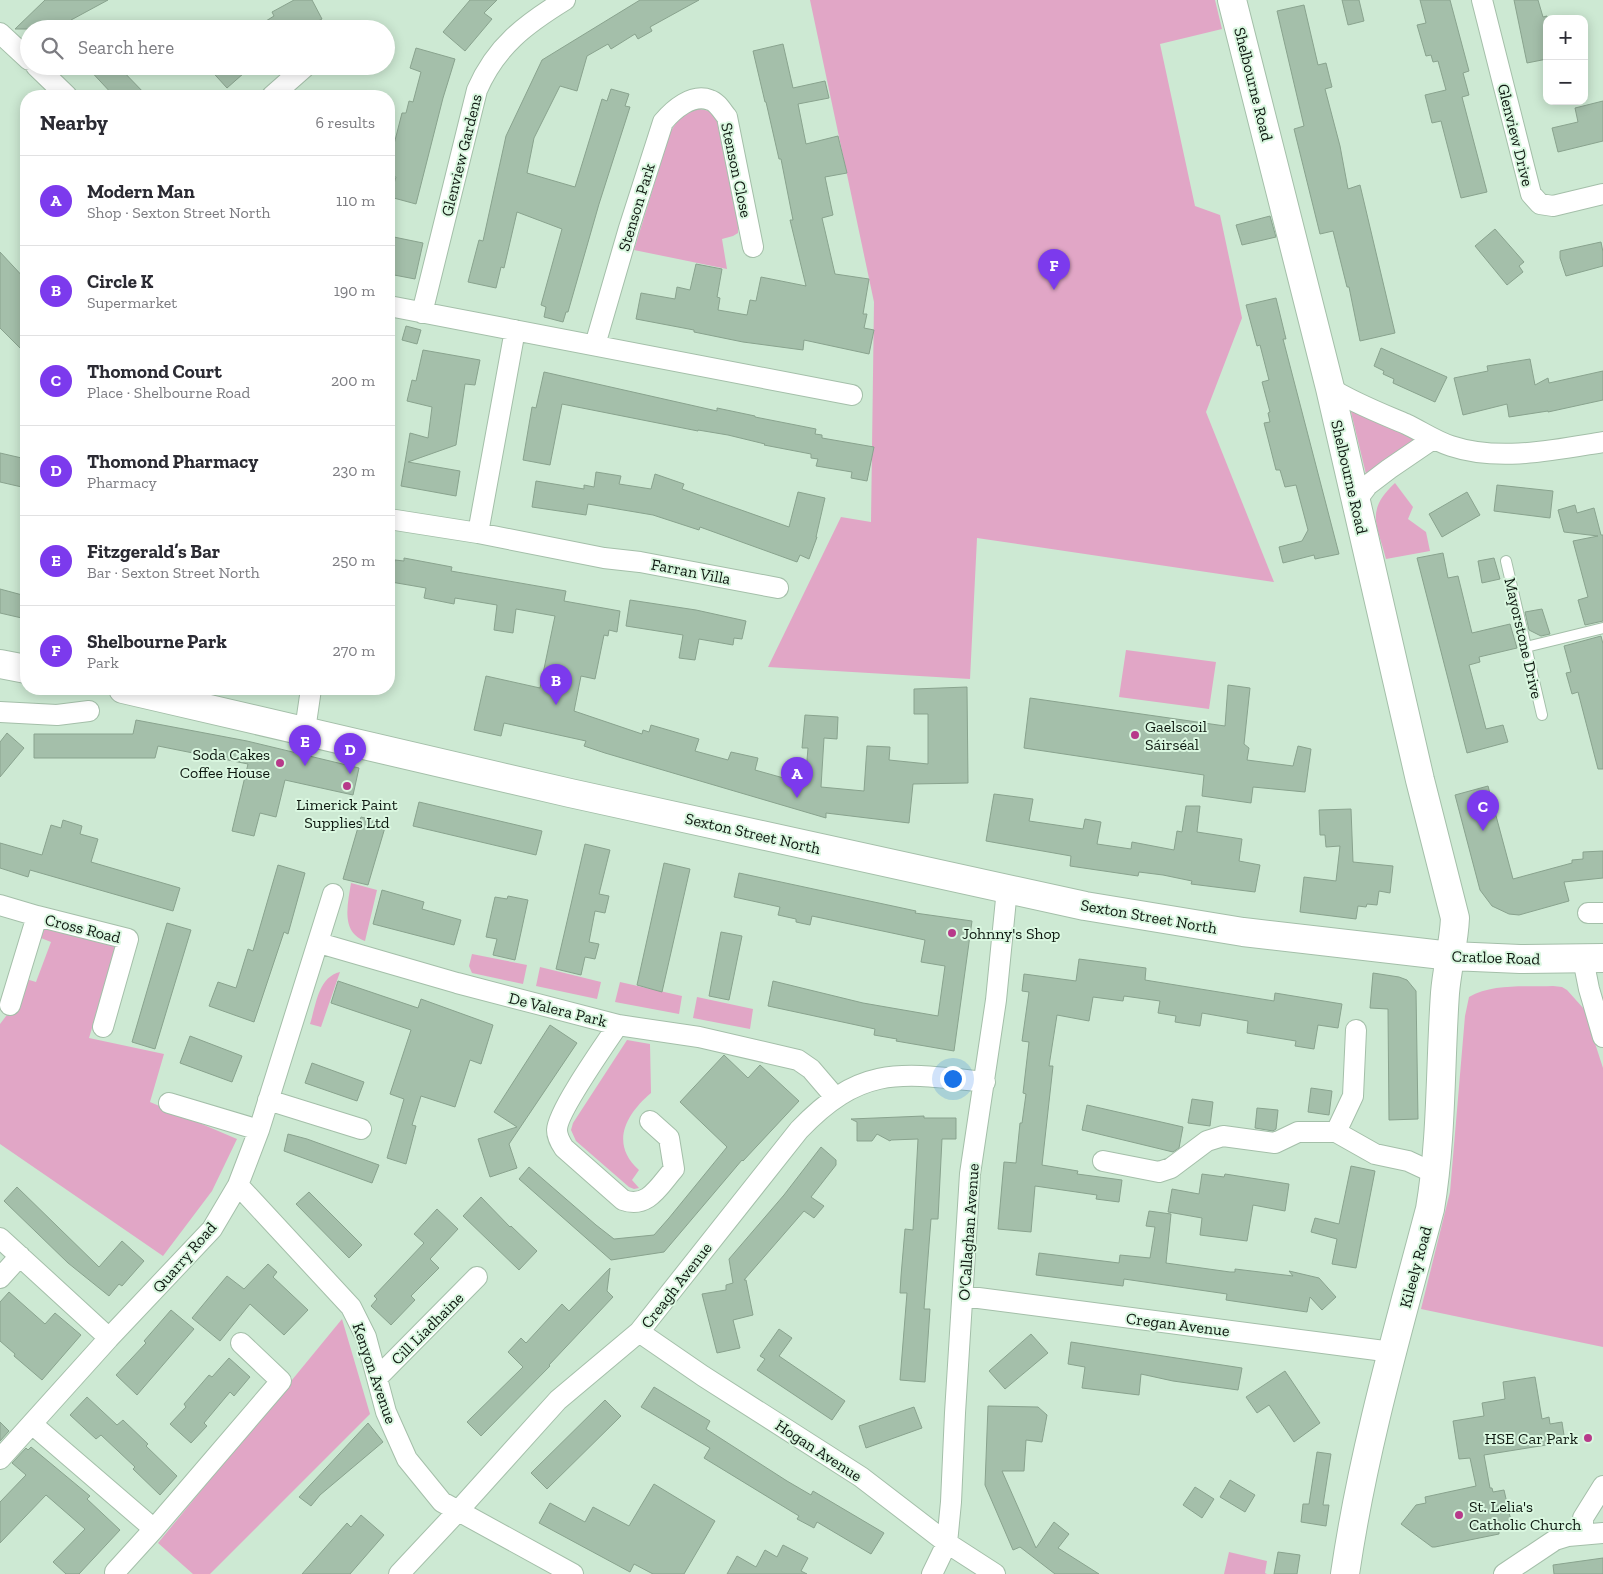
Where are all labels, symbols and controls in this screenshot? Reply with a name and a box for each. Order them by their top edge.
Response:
map controls [1543,15,1588,105]
button: + [1543,15,1588,60]
search box [20,20,395,75]
street label: Shelbourne Road [1230,25,1277,143]
icon: search [38,34,66,62]
text: Search here [78,36,174,59]
button: − [1543,60,1588,105]
street label: Glenview Drive [1494,82,1537,188]
street label: Glenview Gardens [437,92,486,218]
text: Nearby [40,110,108,135]
text: 6 results [315,113,375,132]
street label: Stenson Close [717,121,756,219]
street label: Stenson Park [614,160,659,253]
text: Modern Man [87,180,195,203]
text: A [51,191,62,210]
text: 110 m [336,191,375,210]
text: Shop · Sexton Street North [87,203,270,222]
pin: F [1038,249,1070,290]
text: Circle K [87,270,153,293]
text: B [51,281,61,300]
text: 190 m [334,281,375,300]
text: Supermarket [87,293,177,312]
text: Thomond Court [87,360,222,383]
text: C [51,371,61,390]
text: 200 m [331,371,375,390]
text: Place · Shelbourne Road [87,383,250,402]
street label: Shelbourne Road [1327,418,1372,536]
text: Thomond Pharmacy [87,450,258,473]
text: D [50,461,62,480]
text: 230 m [332,461,375,480]
text: Pharmacy [87,473,157,492]
text: Fitzgerald’s Bar [87,540,220,563]
text: E [51,551,61,570]
text: 250 m [332,551,375,570]
street label: Farran Villa [650,554,733,589]
text: Bar · Sexton Street North [87,563,260,582]
street label: Mayorstone Drive [1500,576,1547,700]
text: Shelbourne Park [87,630,227,653]
text: F [51,641,61,660]
text: 270 m [333,641,375,660]
text: Park [87,653,119,672]
pin: B [540,664,572,705]
place label: Gaelscoil Sáirséal [1145,717,1207,754]
pin: E [289,725,321,766]
marker: Gaelscoil Sáirséal [1129,729,1141,741]
pin: D [334,733,366,774]
place label: Soda Cakes Coffee House [180,745,270,782]
marker: Soda Cakes Coffee House [274,757,286,769]
pin: A [781,757,813,798]
marker: Limerick Paint Supplies Ltd [341,780,353,792]
pin: C [1467,790,1499,831]
place label: Limerick Paint Supplies Ltd [296,795,398,832]
street label: Sexton Street North [683,809,822,858]
street label: Sexton Street North [1079,895,1219,938]
street label: Cross Road [43,910,123,947]
place label: Johnny's Shop [962,924,1061,943]
marker: Johnny's Shop [946,927,958,939]
street label: Cratloe Road [1451,946,1541,969]
street label: De Valera Park [507,988,610,1031]
your location [940,1066,966,1092]
street label: O'Callaghan Avenue [954,1163,983,1301]
street label: Quarry Road [148,1218,220,1297]
street label: Kileely Road [1395,1224,1436,1310]
street label: Creagh Avenue [637,1239,716,1332]
street label: Cill Liadhaine [387,1288,467,1368]
street label: Cregan Avenue [1125,1309,1231,1340]
street label: Kenyon Avenue [348,1320,401,1426]
street label: Hogan Avenue [772,1415,866,1485]
place label: HSE Car Park [1484,1429,1579,1448]
marker: HSE Car Park [1582,1432,1594,1444]
place label: St. Lelia's Catholic Church [1469,1497,1581,1534]
marker: St. Lelia's Catholic Church [1453,1509,1465,1521]

